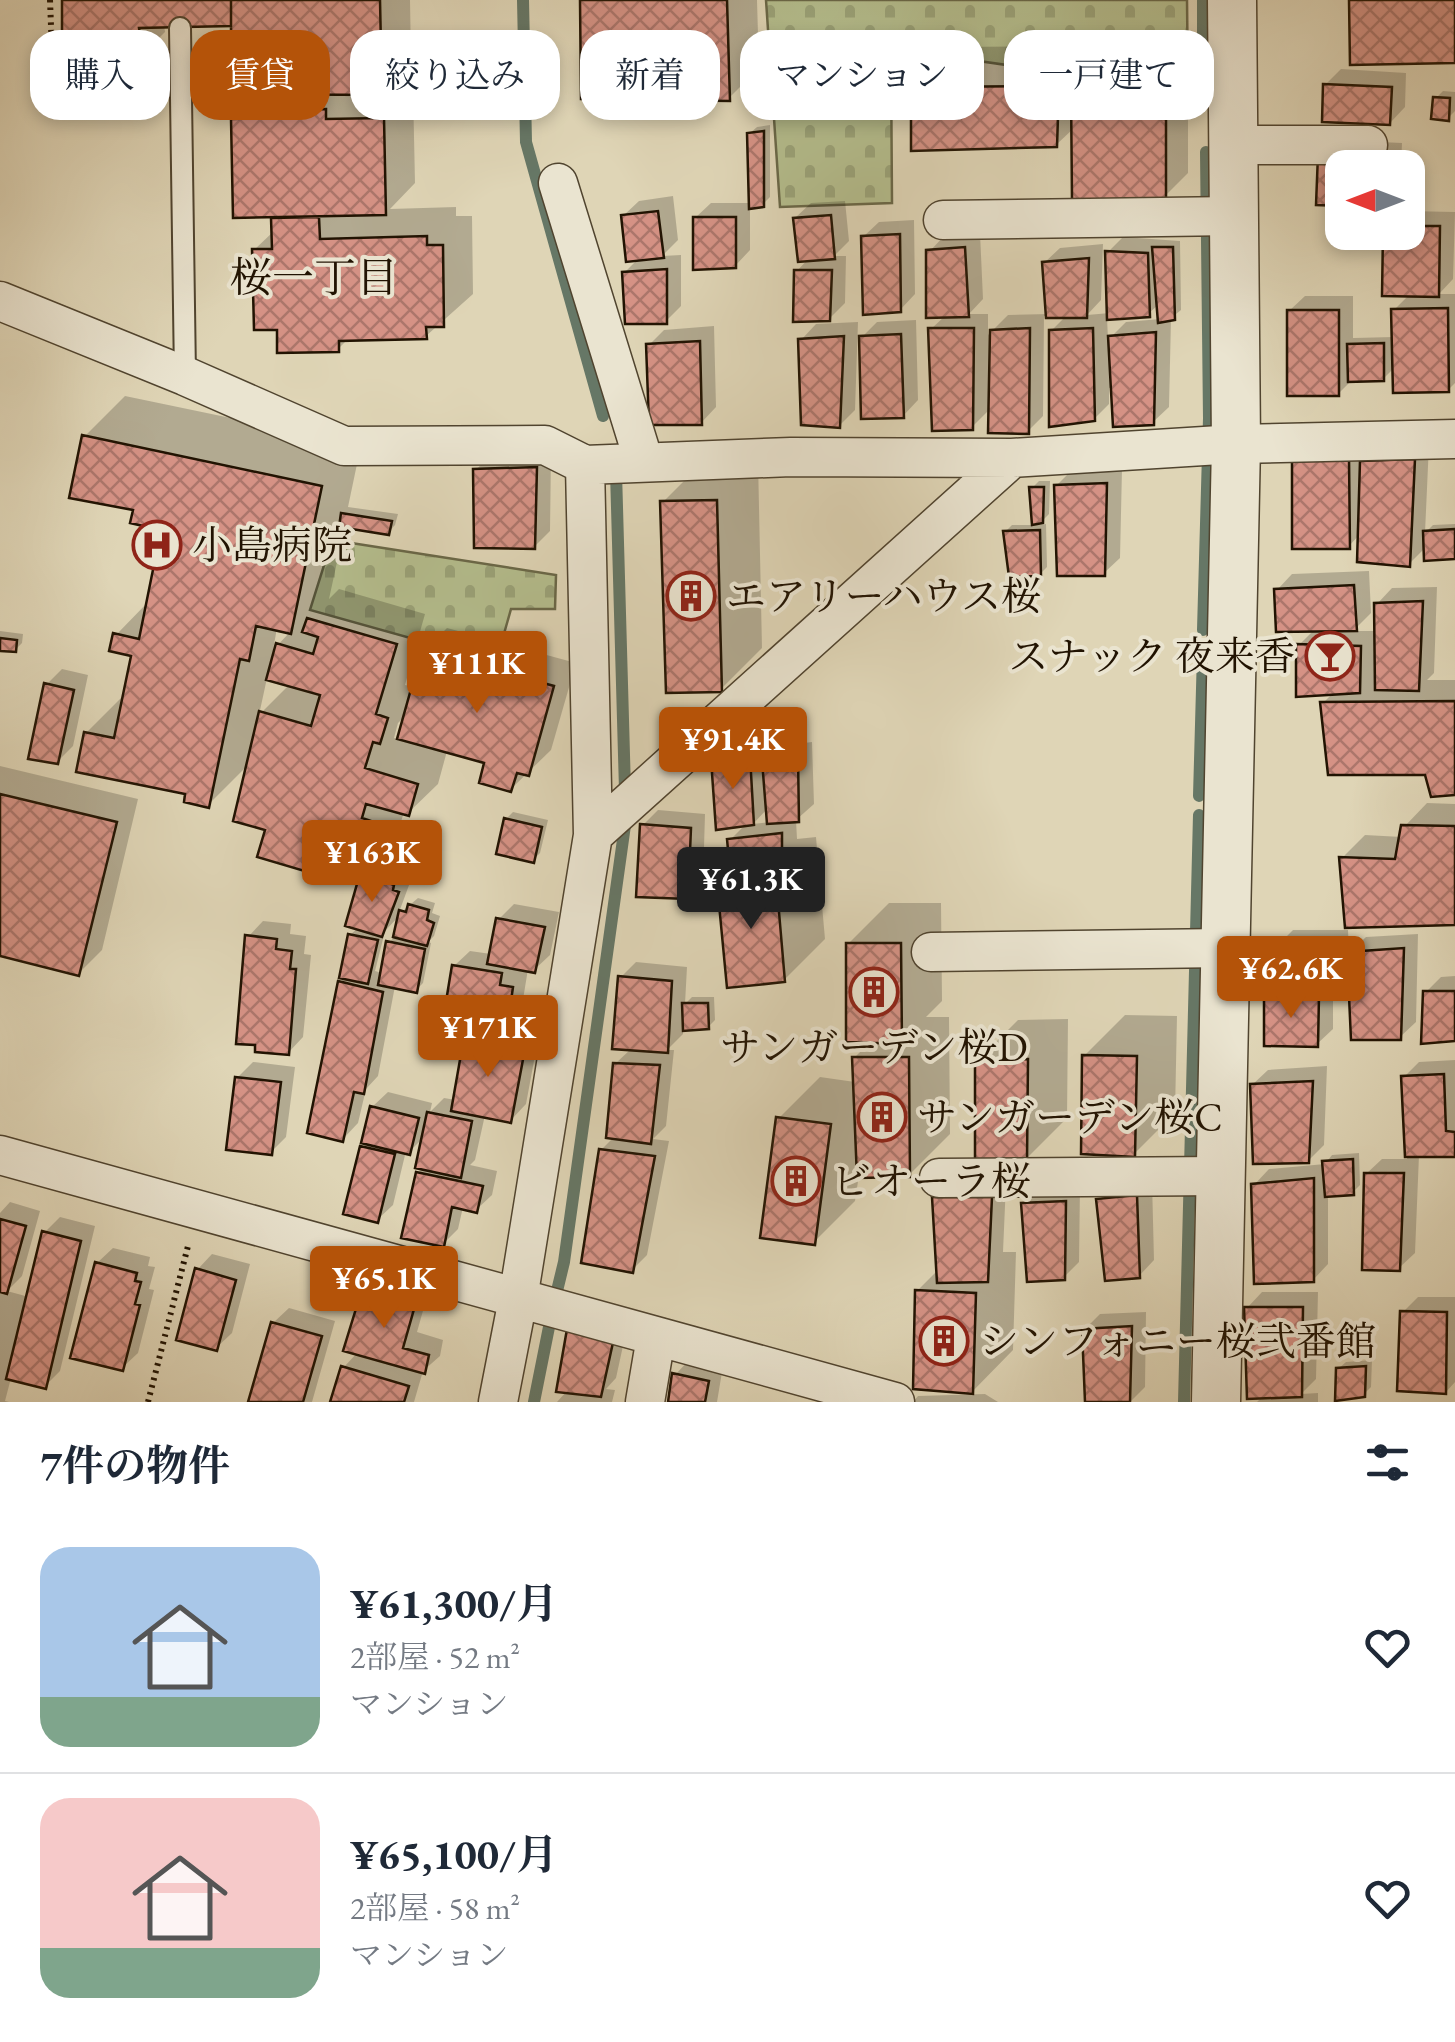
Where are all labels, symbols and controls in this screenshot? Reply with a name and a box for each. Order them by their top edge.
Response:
chip: 購入 [30,30,170,120]
chip: 賃貸 [190,30,330,120]
chip: 絞り込み [350,30,560,120]
chip: 新着 [580,30,720,120]
chip: マンション [740,30,984,120]
chip: 一戸建て [1004,30,1214,120]
north arrow [1325,150,1425,250]
map controls [1325,150,1425,250]
district label: 桜一丁目 [230,250,398,305]
hospital icon: 小島病院 [131,519,183,571]
place label: 小島病院 [192,519,352,571]
building icon: エアリーハウス桜 [665,570,717,622]
place label: エアリーハウス桜 [726,570,1041,622]
place label: スナック 夜来香 [1009,630,1295,682]
bar icon: スナック 夜来香 [1304,630,1356,682]
pin: ¥111K [407,631,547,716]
text: ¥111K [429,642,525,684]
pin: ¥91.4K [652,707,814,792]
text: ¥91.4K [681,718,785,760]
pin: ¥163K [302,820,442,905]
text: ¥163K [324,831,420,873]
pin: ¥61.3K [670,847,832,932]
text: ¥61.3K [699,858,803,900]
pin: ¥62.6K [1210,936,1372,1021]
text: ¥62.6K [1239,947,1343,989]
building icon: サンガーデン桜D [848,966,900,1018]
pin: ¥171K [418,995,558,1080]
text: ¥171K [440,1006,536,1048]
place label: サンガーデン桜D [720,1021,1028,1073]
building icon: サンガーデン桜C [856,1091,908,1143]
place label: サンガーデン桜C [917,1091,1223,1143]
building icon: ビオーラ桜 [770,1155,822,1207]
place label: ビオーラ桜 [831,1155,1031,1207]
pin: ¥65.1K [303,1246,465,1331]
text: ¥65.1K [332,1257,436,1299]
building icon: シンフォニー桜弐番館 [918,1315,970,1367]
place label: シンフォニー桜弐番館 [979,1315,1376,1367]
icon: filters [1360,1435,1415,1490]
text: 7件の物件 [40,1438,230,1493]
text: ¥61,300/月 [350,1576,558,1631]
icon: home [120,1587,240,1707]
icon: heart [1360,1620,1415,1675]
text: 2部屋 · 52 m² [350,1636,520,1678]
text: マンション [350,1683,509,1725]
text: ¥65,100/月 [350,1827,558,1882]
icon: home [120,1838,240,1958]
icon: heart [1360,1871,1415,1926]
text: 2部屋 · 58 m² [350,1887,520,1929]
text: マンション [350,1934,509,1976]

